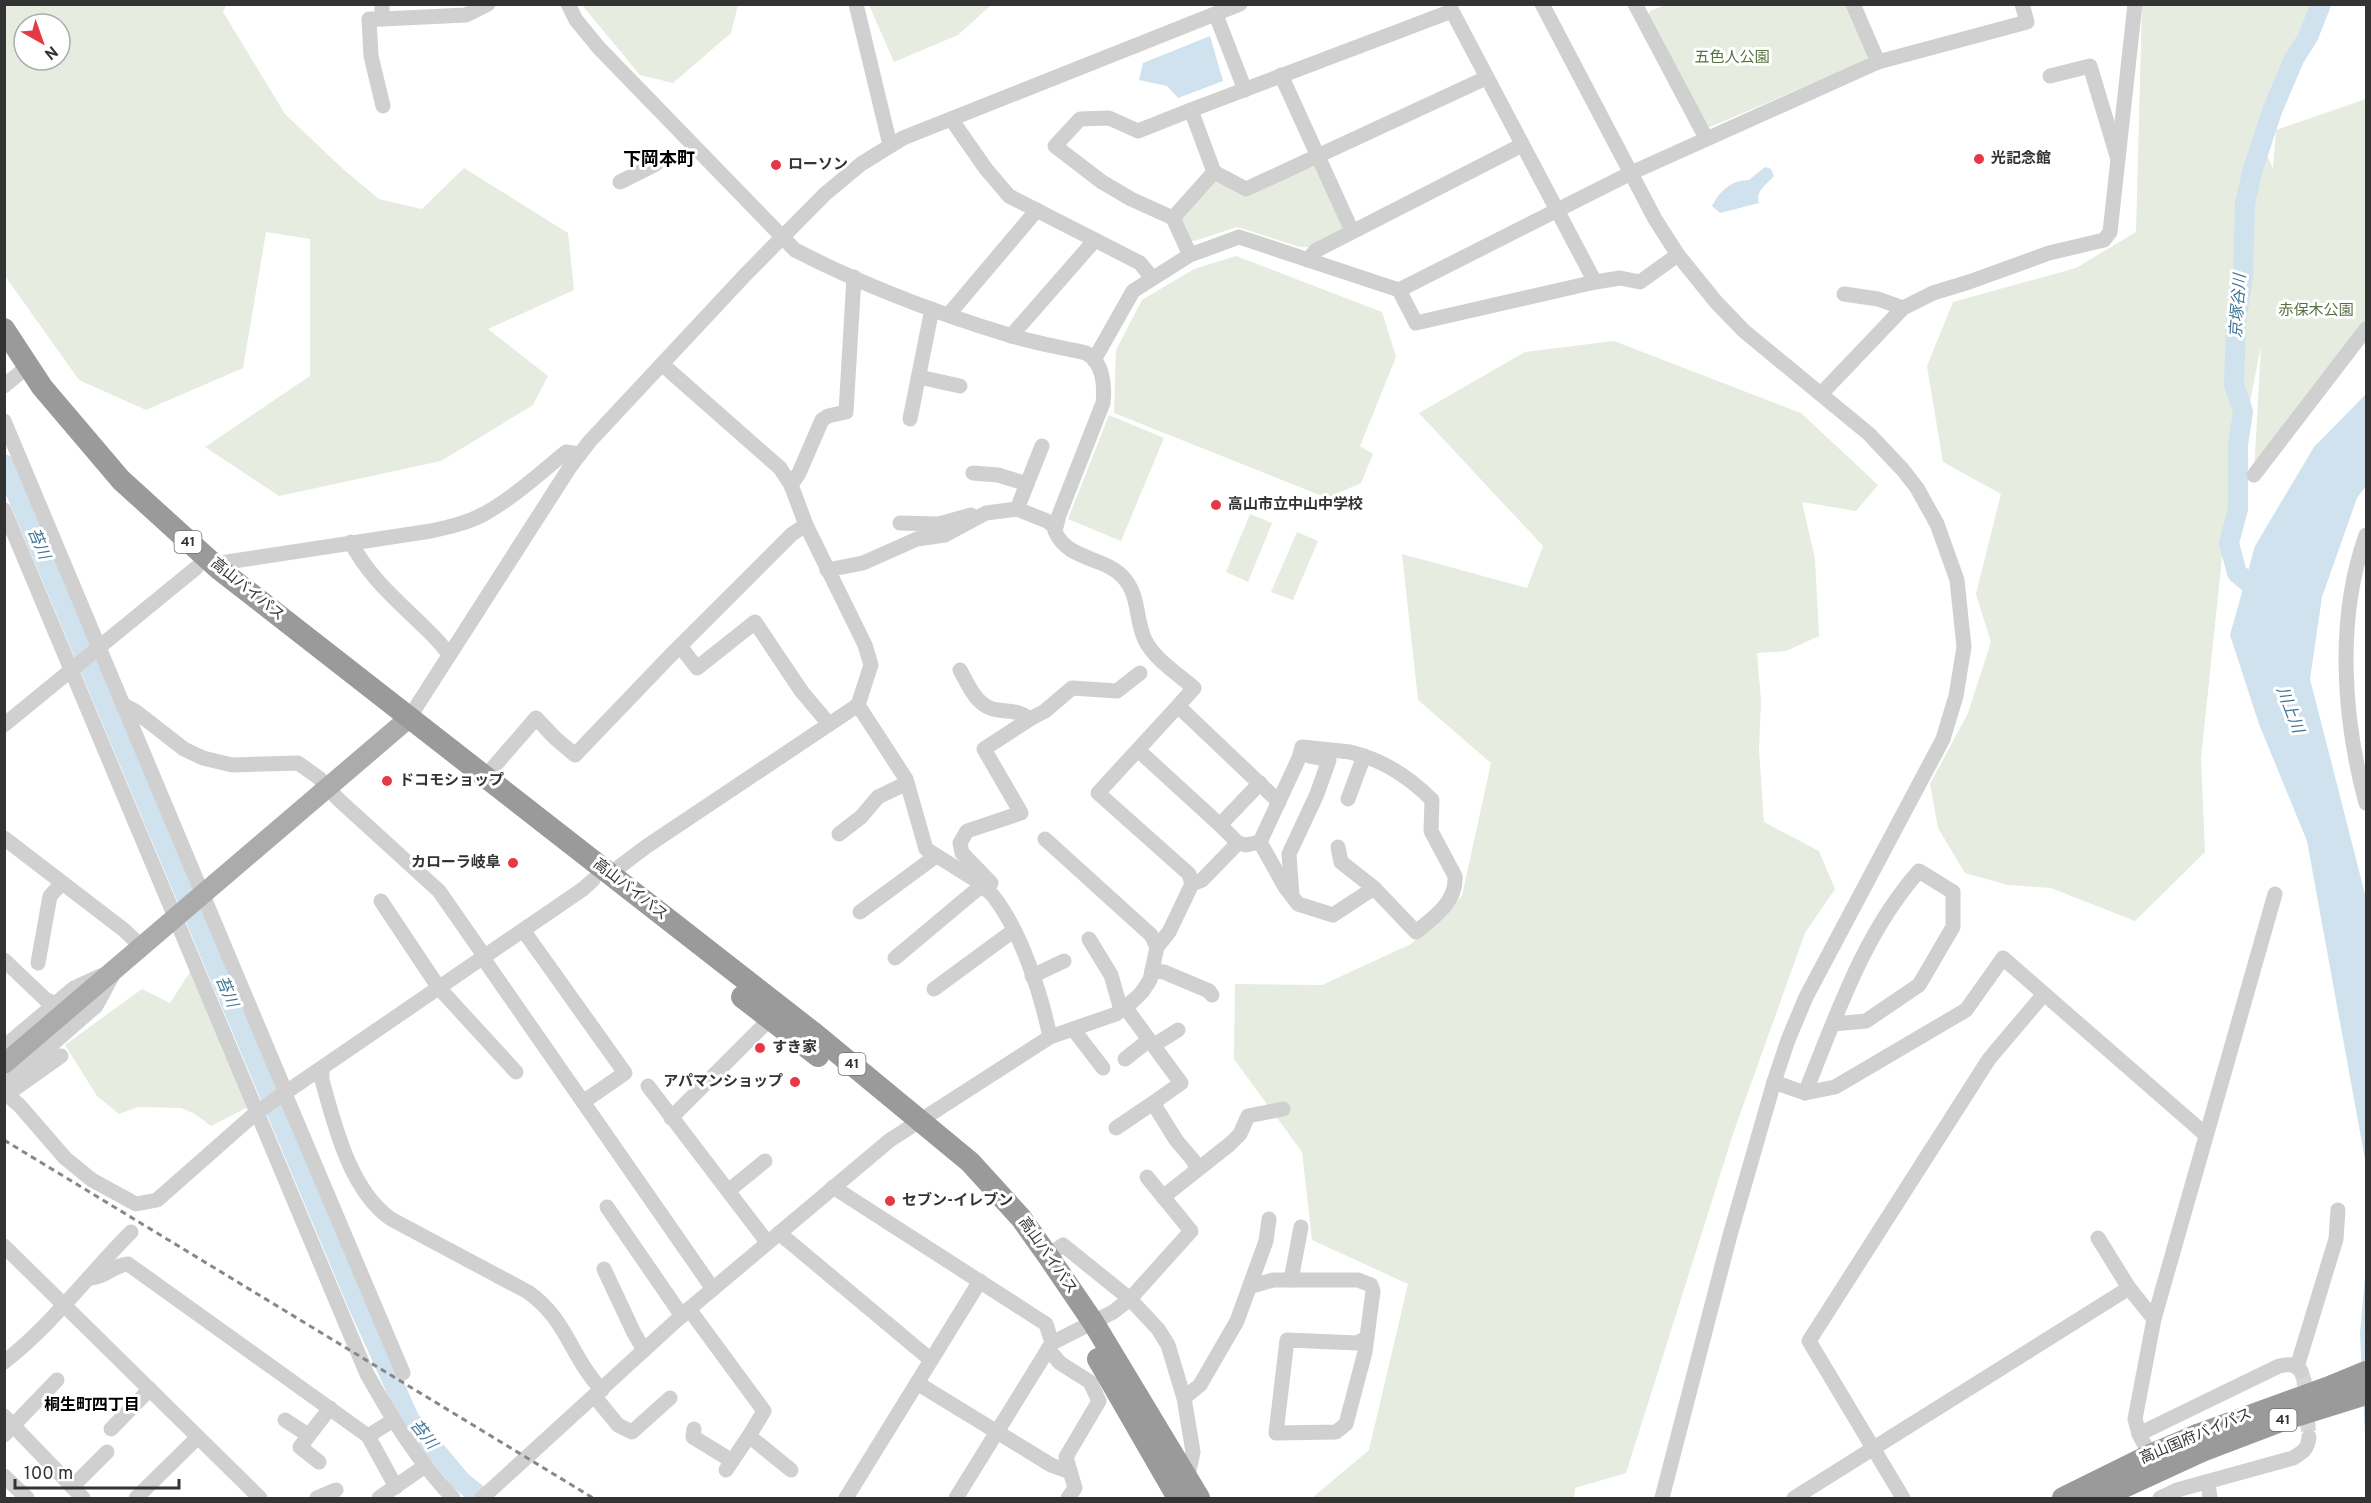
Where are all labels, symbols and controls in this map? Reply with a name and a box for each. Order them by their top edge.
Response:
north arrow [12,12,72,72]
text: N [40,41,61,63]
park label: 五色人公園 [1694,49,1770,68]
district label: 下岡本町 [623,149,695,172]
place label: 光記念館 [1991,150,2051,169]
marker: 光記念館 [1972,152,1986,166]
place label: ローソン [788,156,848,175]
marker: ローソン [769,158,783,172]
water label: 京塚谷川 [2227,271,2251,339]
park label: 赤保木公園 [2278,302,2354,321]
place label: 高山市立中山中学校 [1228,496,1363,515]
marker: 高山市立中山中学校 [1209,498,1223,512]
water label: 苔川 [23,525,54,564]
road number: 41 [174,531,201,553]
street label: 高山バイパス [206,554,288,626]
water label: 川上川 [2271,684,2308,738]
place label: ドコモショップ [399,772,504,791]
marker: ドコモショップ [380,774,394,788]
place label: カローラ岐阜 [411,853,501,873]
street label: 高山バイパス [589,855,671,925]
marker: カローラ岐阜 [506,856,520,870]
water label: 苔川 [211,973,242,1012]
place label: すき家 [772,1039,817,1058]
marker: すき家 [753,1041,767,1055]
road number: 41 [838,1053,866,1075]
place label: アパマンショップ [663,1073,783,1092]
marker: アパマンショップ [788,1075,802,1089]
place label: セブン-イレブン [902,1191,1013,1211]
marker: セブン-イレブン [883,1194,897,1208]
street label: 高山バイパス [1013,1214,1081,1298]
district label: 桐生町四丁目 [44,1396,140,1416]
street label: 高山国府バイパス [2137,1405,2255,1469]
road number: 41 [2270,1409,2296,1431]
water label: 苔川 [405,1416,442,1455]
scale bar [15,1452,178,1490]
text: 100 m [24,1463,73,1486]

